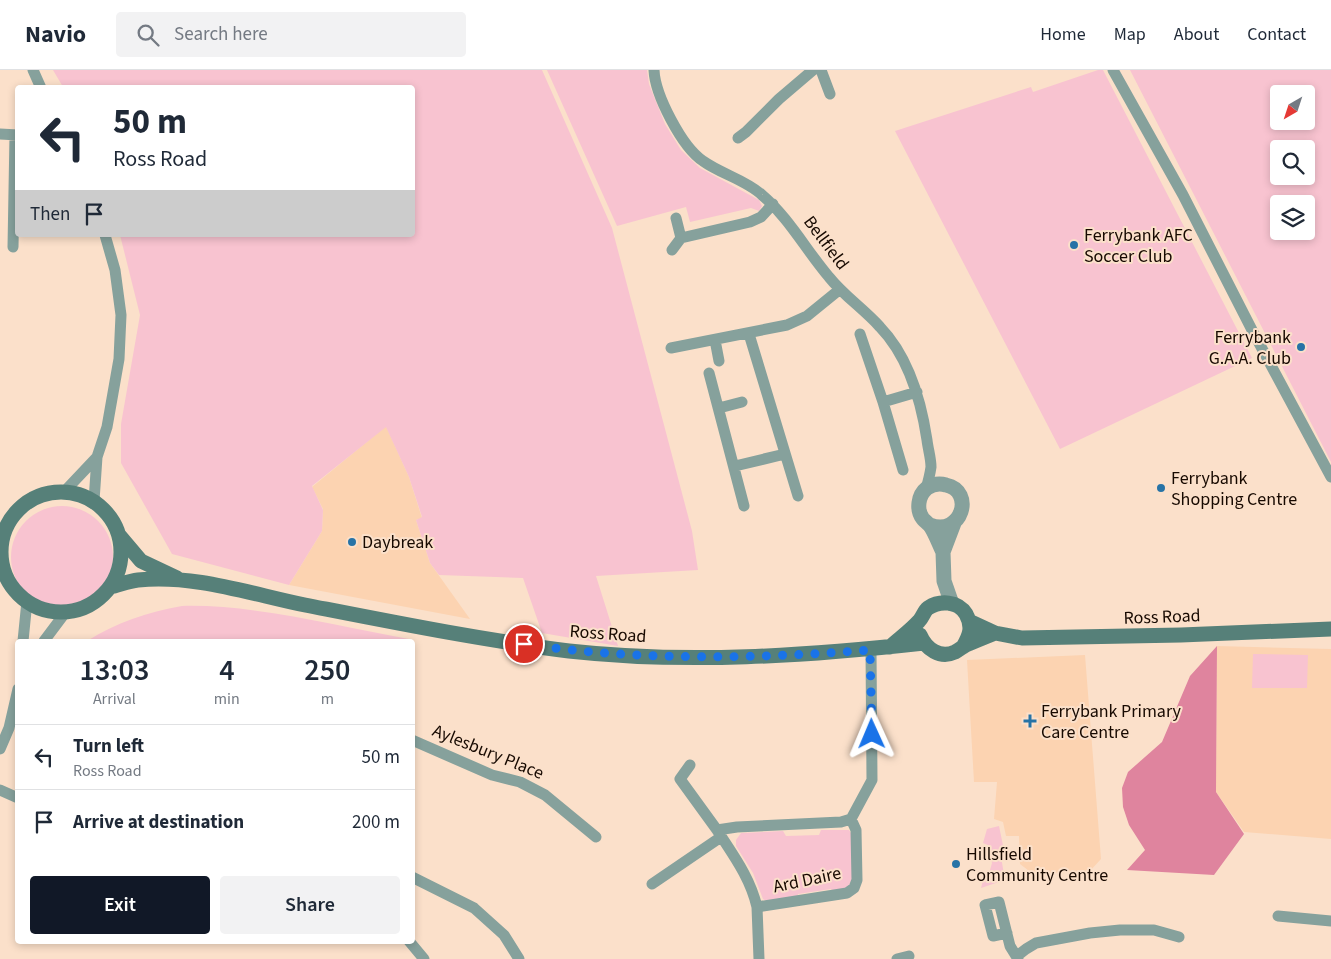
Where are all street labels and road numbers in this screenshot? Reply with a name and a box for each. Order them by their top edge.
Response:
street label: Bellfield [797,211,855,275]
street label: Ross Road [1123,603,1201,631]
street label: Ross Road [569,619,647,649]
street label: Aylesbury Place [429,718,548,786]
street label: Ard Daire [771,861,843,899]

